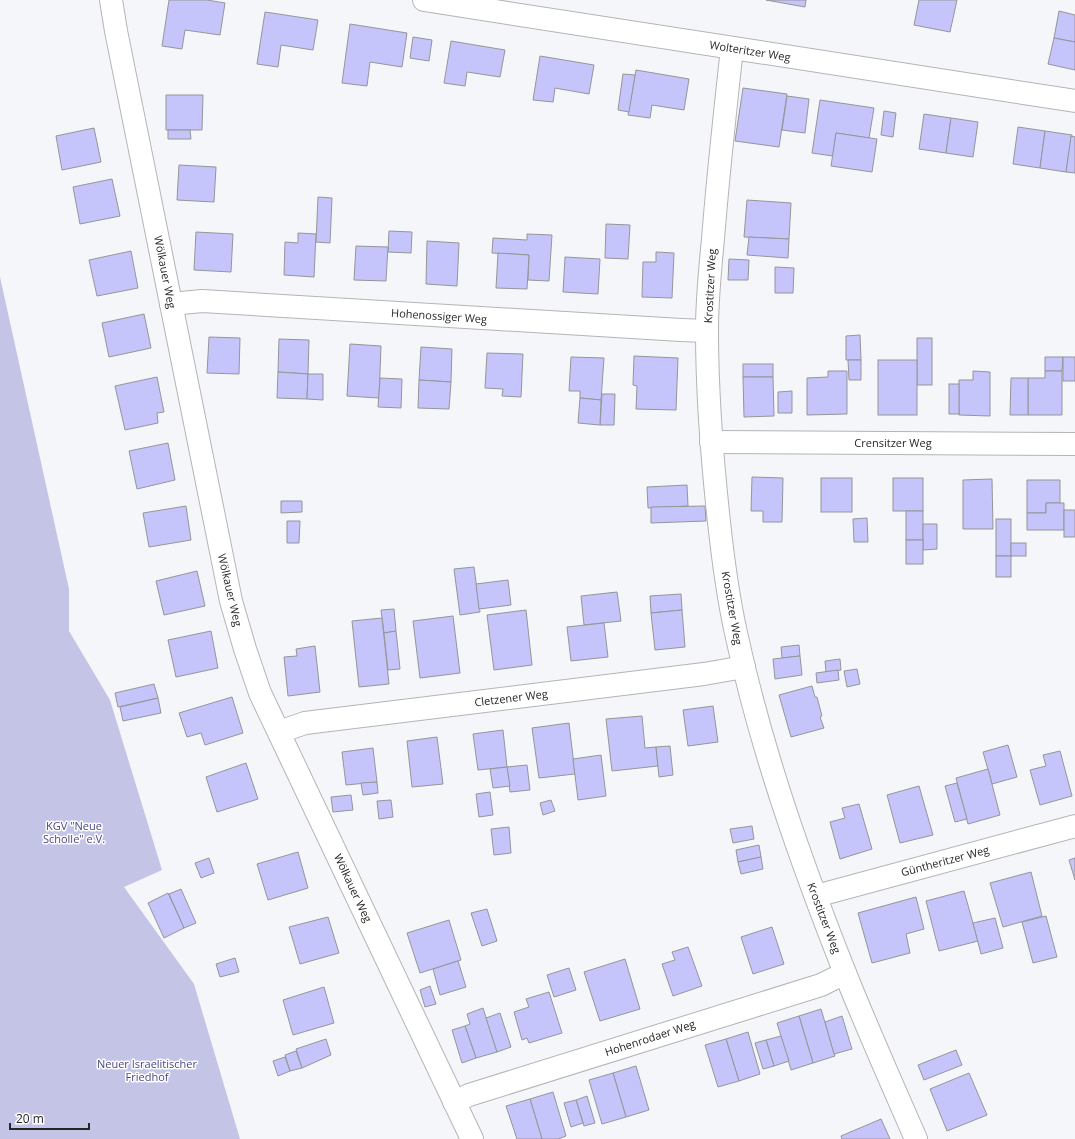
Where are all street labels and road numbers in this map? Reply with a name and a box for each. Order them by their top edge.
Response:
street label: Wolteritzer Weg [708,37,792,64]
street label: Wölkauer Weg [151,234,180,310]
street label: Krostitzer Weg [700,248,719,324]
street label: Hohenossiger Weg [391,305,488,326]
street label: Crensitzer Weg [854,435,932,450]
street label: Wölkauer Weg [215,552,246,628]
street label: Krostitzer Weg [719,570,746,646]
street label: Cletzener Weg [473,686,548,709]
street label: Güntheritzer Weg [899,842,991,879]
street label: Wölkauer Weg [331,851,376,925]
street label: Krostitzer Weg [804,880,845,955]
street label: Hohenrodaer Weg [603,1016,697,1059]

